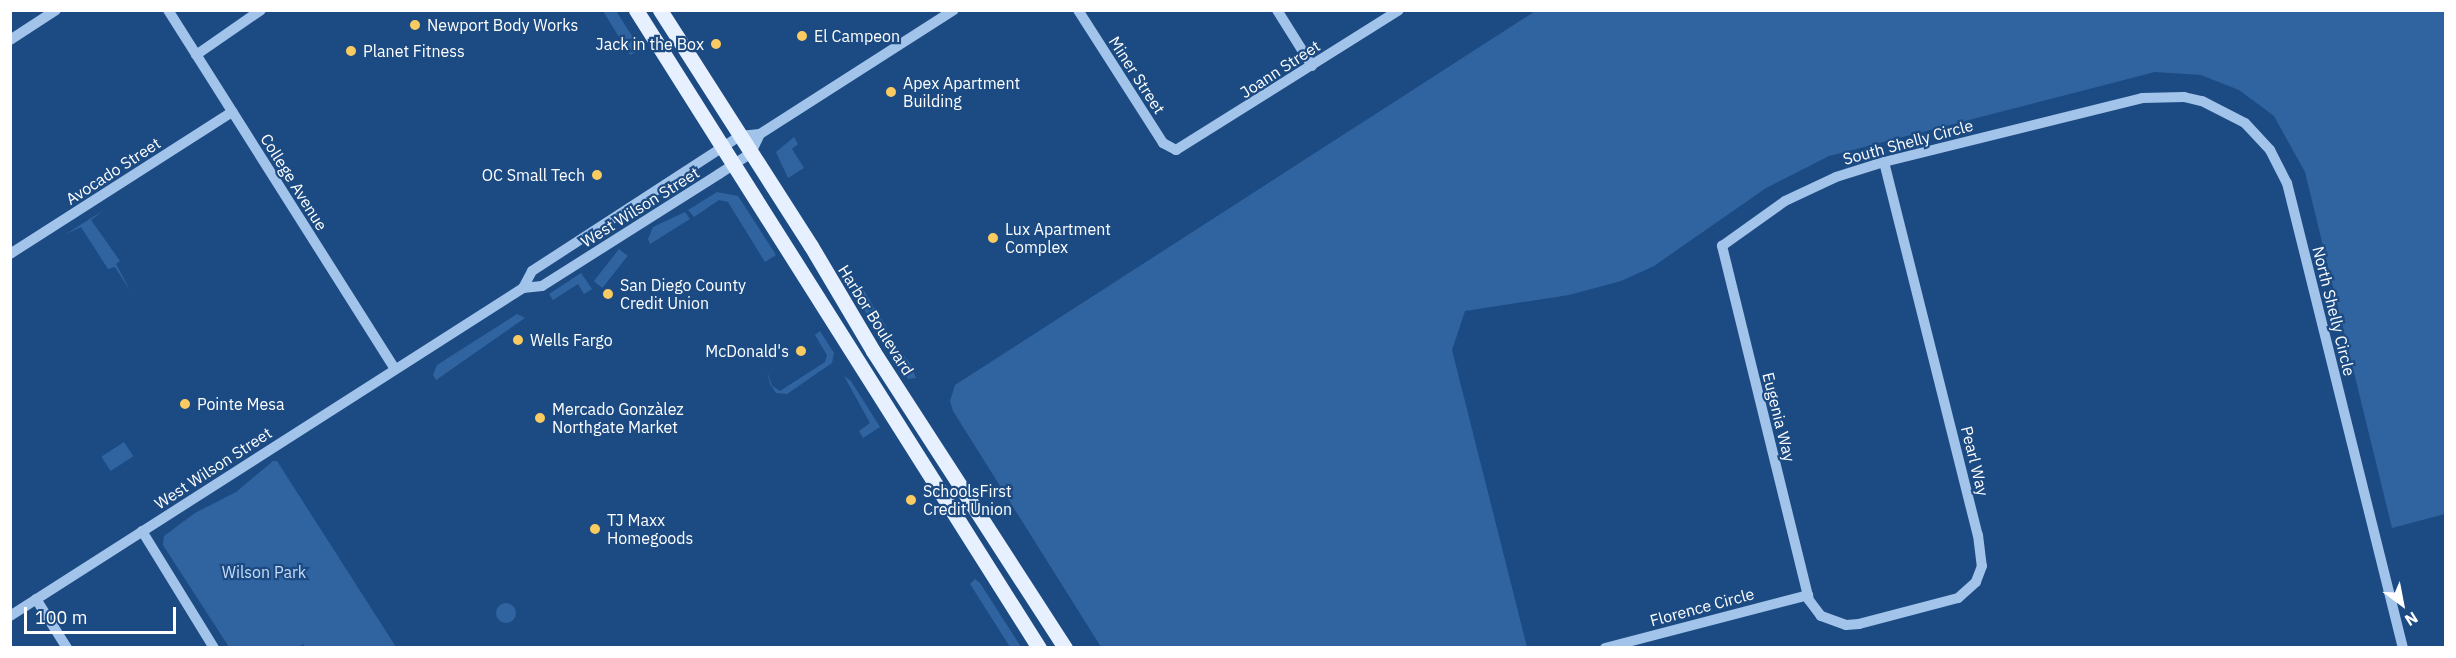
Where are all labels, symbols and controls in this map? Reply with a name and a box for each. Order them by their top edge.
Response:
place label: Newport Body Works [427,15,578,35]
marker: Newport Body Works [408,18,422,32]
place label: El Campeon [814,26,900,46]
marker: El Campeon [795,29,809,43]
street label: Miner Street [1105,33,1169,117]
place label: Jack in the Box [596,34,704,54]
street label: Joann Street [1236,36,1324,102]
marker: Jack in the Box [709,37,723,51]
place label: Planet Fitness [363,41,465,61]
marker: Planet Fitness [344,44,358,58]
place label: Apex Apartment Building [903,73,1020,111]
marker: Apex Apartment Building [884,85,898,99]
street label: South Shelly Circle [1841,115,1975,169]
street label: College Avenue [257,130,331,234]
street label: Avocado Street [62,133,164,209]
street label: West Wilson Street [577,163,703,251]
place label: OC Small Tech [482,165,585,185]
marker: OC Small Tech [590,168,604,182]
place label: Lux Apartment Complex [1005,219,1111,257]
marker: Lux Apartment Complex [986,231,1000,245]
street label: North Shelly Circle [2309,244,2359,378]
street label: Harbor Boulevard [834,261,918,379]
place label: San Diego County Credit Union [620,275,746,313]
marker: San Diego County Credit Union [601,287,615,301]
place label: Wells Fargo [530,330,613,350]
marker: Wells Fargo [511,333,525,347]
place label: McDonald's [705,341,789,361]
marker: McDonald's [794,344,808,358]
street label: Eugenia Way [1759,370,1799,464]
place label: Pointe Mesa [197,394,285,414]
marker: Pointe Mesa [178,397,192,411]
place label: Mercado Gonzàlez Northgate Market [552,399,684,437]
marker: Mercado Gonzàlez Northgate Market [533,411,547,425]
street label: West Wilson Street [151,423,275,513]
street label: Pearl Way [1957,424,1993,498]
place label: SchoolsFirst Credit Union [923,481,1012,519]
marker: SchoolsFirst Credit Union [904,493,918,507]
place label: TJ Maxx Homegoods [607,510,693,548]
marker: TJ Maxx Homegoods [588,522,602,536]
park label: Wilson Park [222,562,306,582]
north arrow [2372,574,2432,634]
street label: Florence Circle [1648,584,1756,630]
scale bar [27,595,178,633]
text: 100 m [35,606,87,629]
text: N [2401,608,2422,631]

